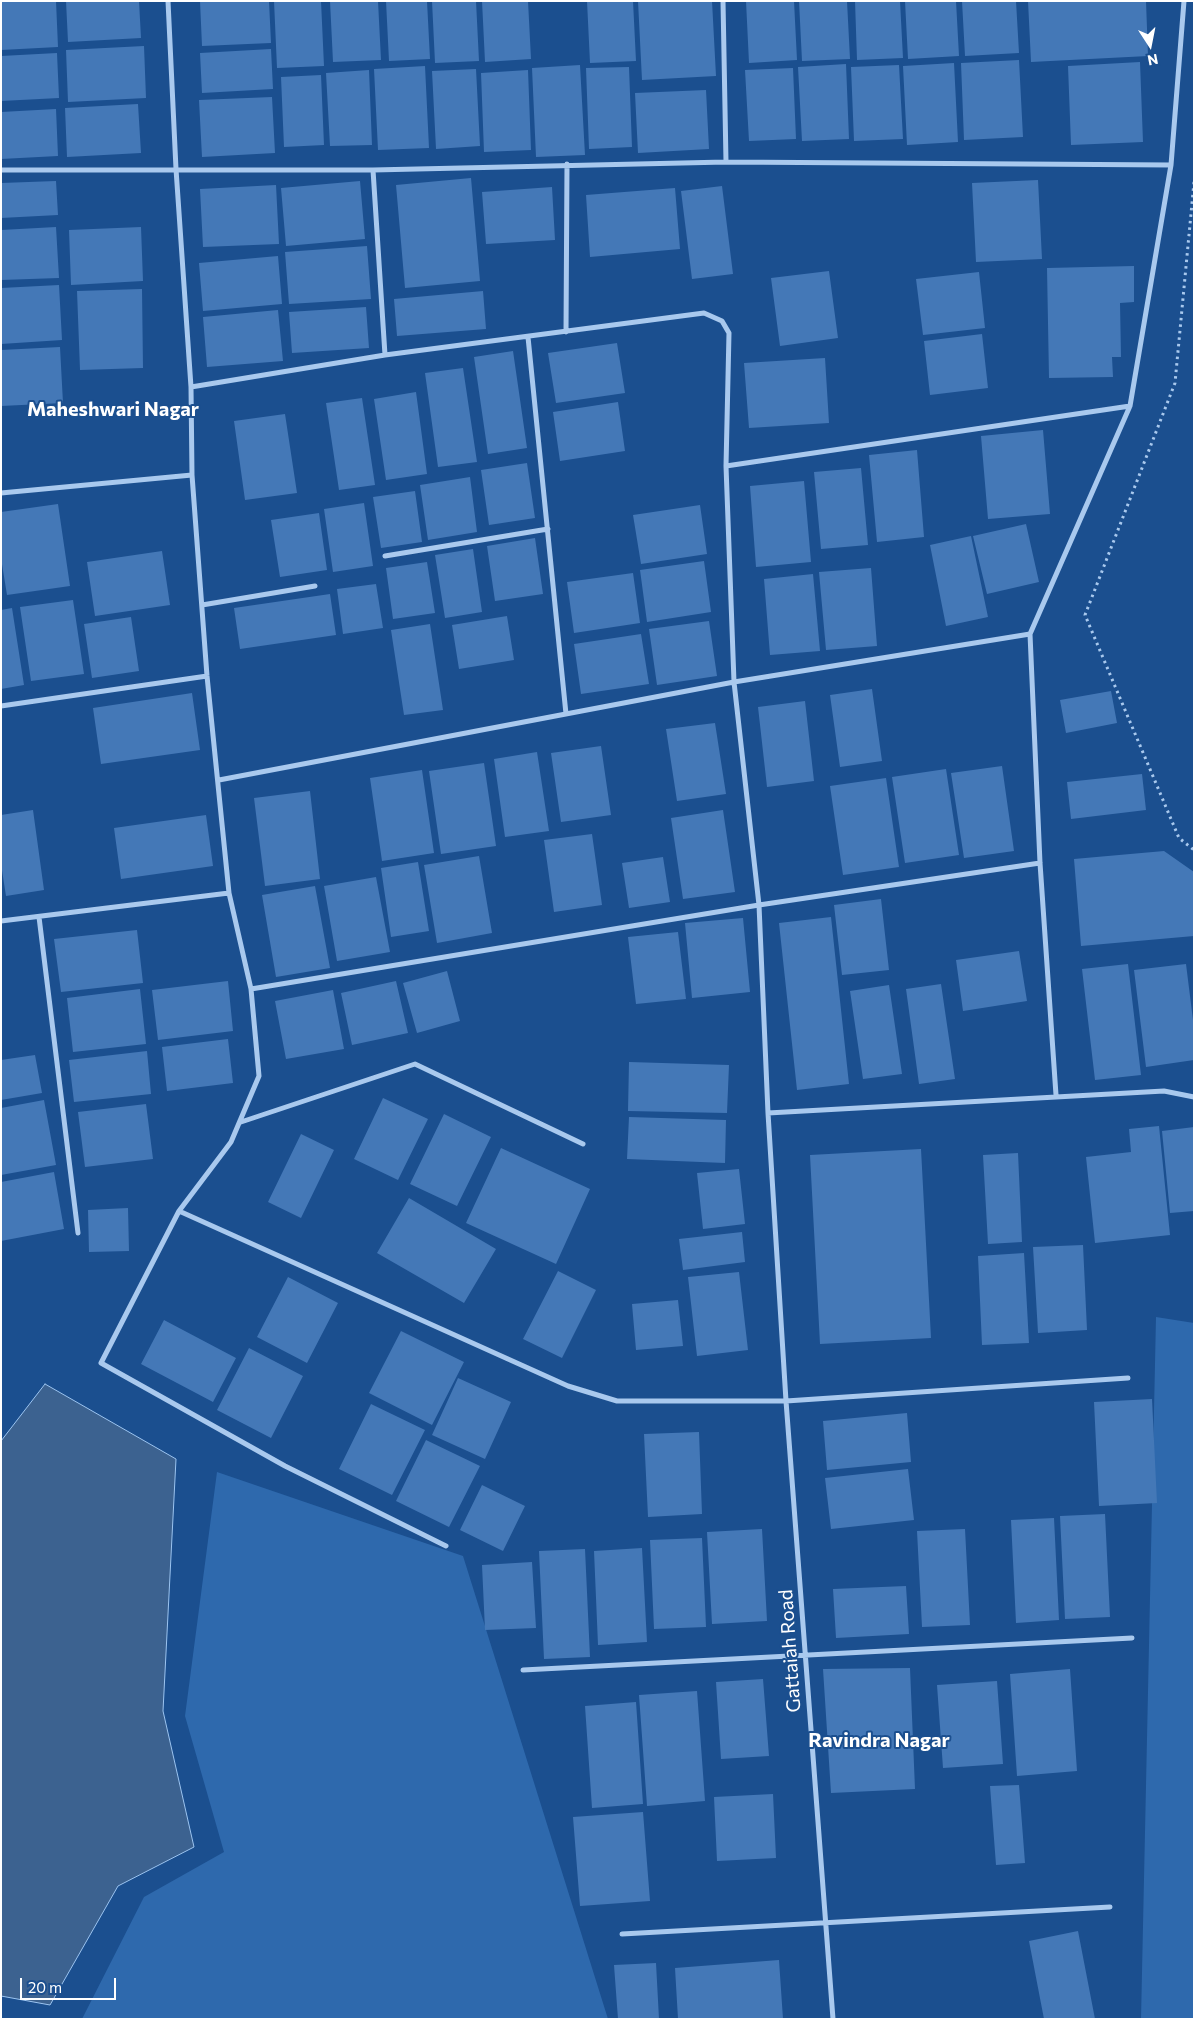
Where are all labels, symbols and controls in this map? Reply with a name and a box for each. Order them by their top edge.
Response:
north arrow [1125,20,1175,70]
text: N [1146,51,1160,70]
district label: Maheshwari Nagar [27,397,199,421]
street label: Gattaiah Road [774,1589,806,1713]
district label: Ravindra Nagar [808,1728,950,1752]
scale bar [22,1968,119,2000]
text: 20 m [28,1978,62,1996]

